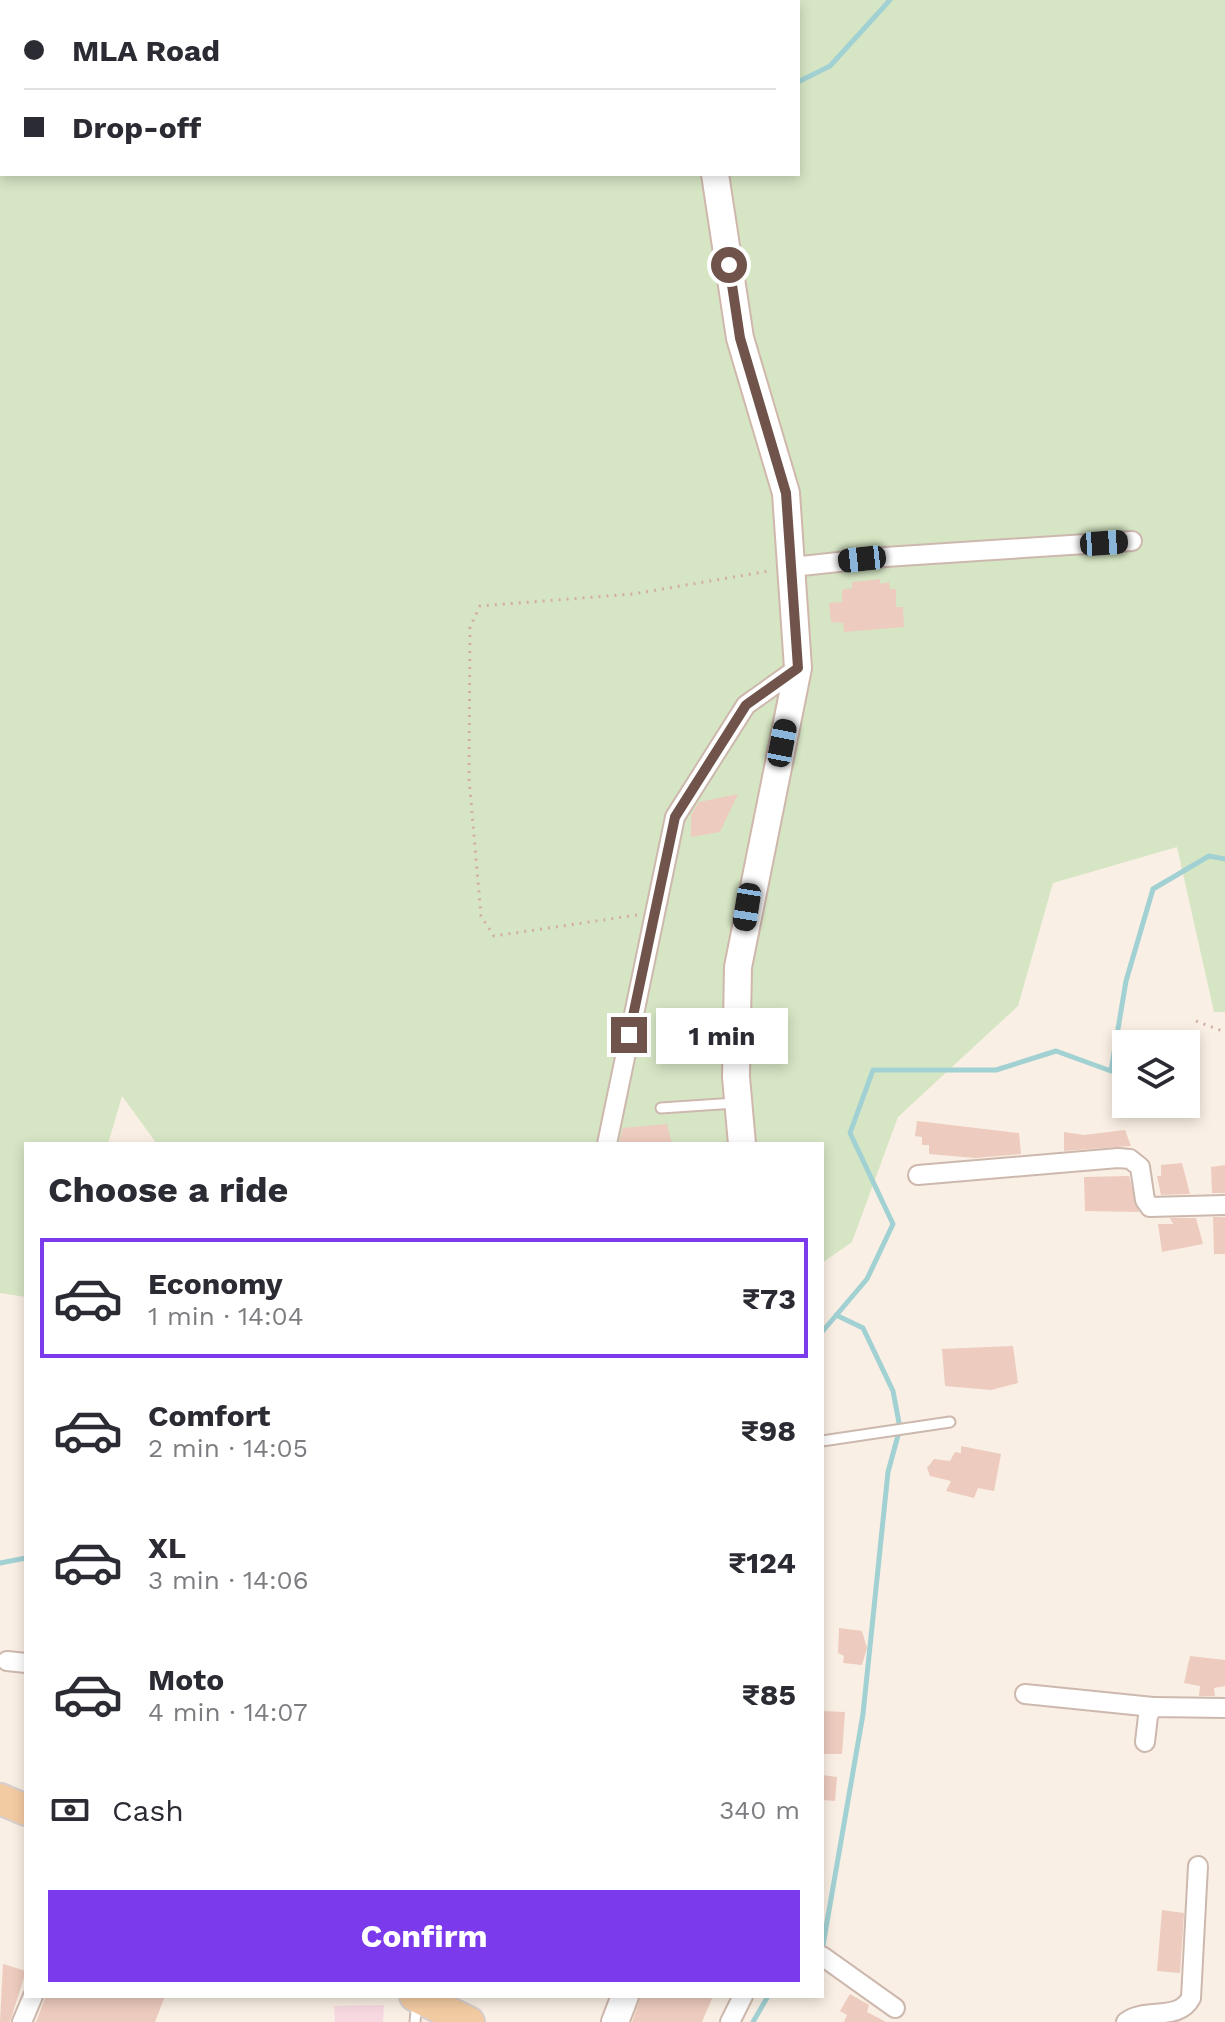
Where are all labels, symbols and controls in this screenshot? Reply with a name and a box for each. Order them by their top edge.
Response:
text: MLA Road [72,33,220,68]
text: Drop-off [72,110,201,145]
route start [711,247,747,283]
car [1079,529,1129,557]
car [837,545,887,573]
car [766,717,798,769]
car [731,881,763,933]
callout: 1 min [657,1007,789,1063]
route end [611,1017,647,1053]
text: 1 min [689,1021,755,1051]
map controls [1112,1030,1200,1118]
button: layers [1112,1030,1200,1118]
text: Choose a ride [48,1169,288,1211]
icon: car [52,1262,124,1334]
text: Economy [148,1266,283,1301]
text: ₹73 [742,1281,796,1316]
text: 1 min · 14:04 [148,1301,304,1331]
icon: car [52,1394,124,1466]
text: Comfort [148,1398,270,1433]
text: ₹98 [741,1413,796,1448]
text: 2 min · 14:05 [148,1433,308,1463]
icon: car [52,1526,124,1598]
text: XL [148,1530,186,1565]
text: ₹124 [728,1545,796,1580]
text: 3 min · 14:06 [148,1565,309,1595]
icon: car [52,1658,124,1730]
text: Moto [148,1662,224,1697]
text: ₹85 [742,1677,796,1712]
text: 4 min · 14:07 [148,1697,308,1727]
icon: cash [48,1788,92,1832]
text: Cash [112,1793,184,1828]
text: 340 m [719,1795,800,1825]
button: Confirm [48,1890,800,1982]

